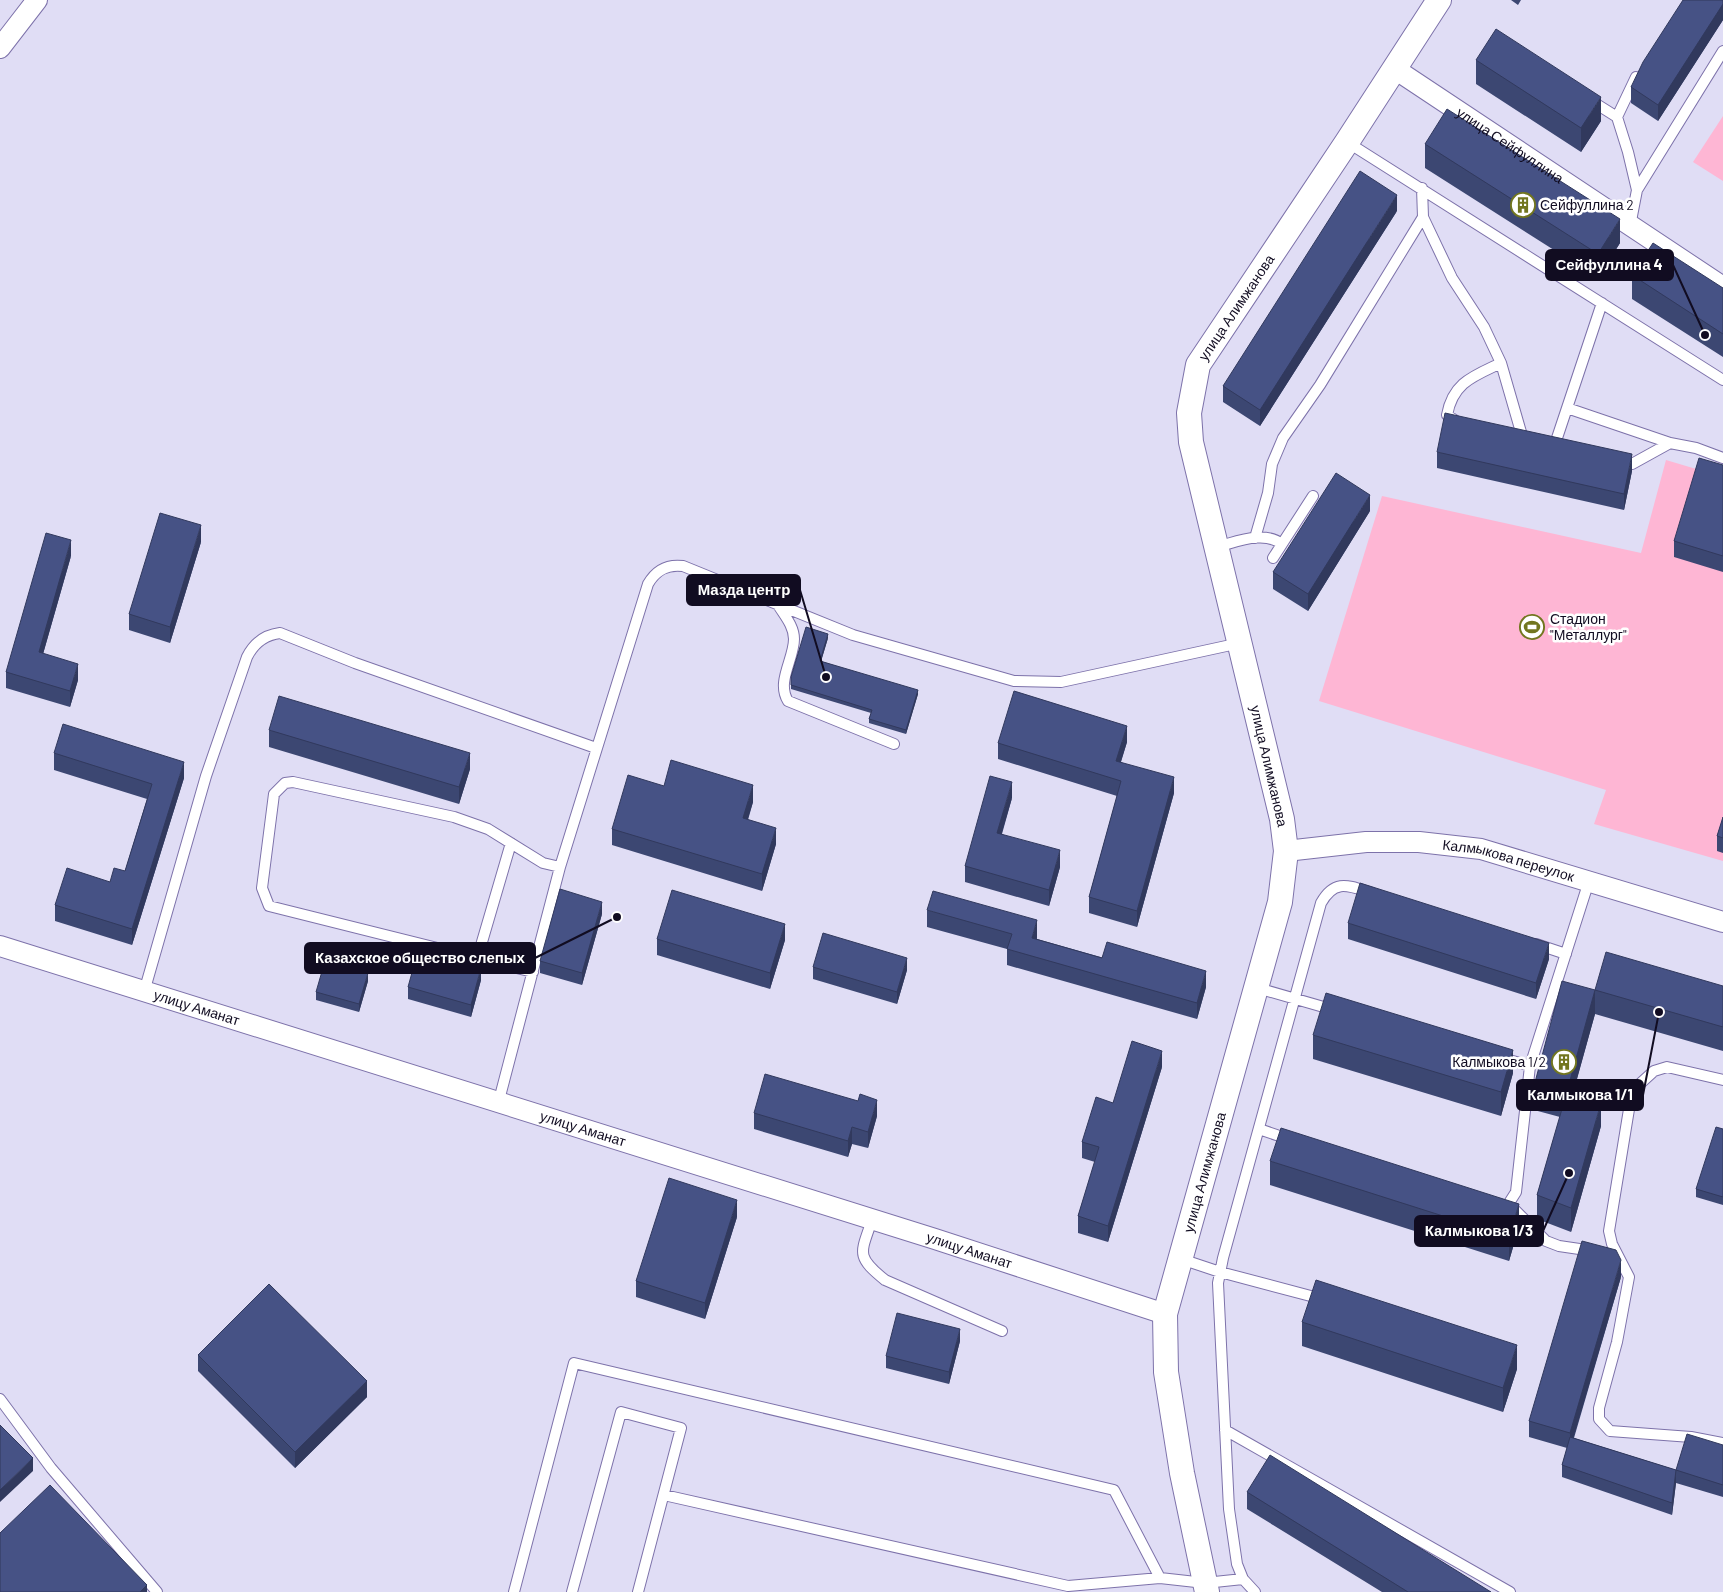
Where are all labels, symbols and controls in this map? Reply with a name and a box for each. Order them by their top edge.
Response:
street label: улица Сейфуллина [1454,103,1567,187]
building icon: Сейфуллина 2 [1510,192,1536,218]
place label: Сейфуллина 2 [1540,196,1634,213]
callout: Сейфуллина 4 [1546,250,1673,280]
street label: улица Алимжанова [1194,251,1278,364]
text: Сейфуллина 4 [1555,255,1663,273]
callout: Мазда центр [687,575,800,605]
text: Мазда центр [698,580,790,598]
place label: Стадион "Металлург" [1550,610,1627,643]
sports icon: Стадион "Металлург" [1519,614,1545,640]
street label: улица Алимжанова [1247,704,1292,828]
street label: Калмыкова переулок [1442,836,1577,885]
callout: Казахское общество слепых [305,943,535,973]
text: Казахское общество слепых [315,948,526,966]
street label: улицу Аманат [152,986,242,1029]
building icon: Калмыкова 1/2 [1551,1049,1577,1075]
place label: Калмыкова 1/2 [1452,1053,1546,1070]
callout: Калмыкова 1/1 [1517,1080,1643,1110]
text: Калмыкова 1/1 [1527,1085,1633,1103]
street label: улицу Аманат [538,1107,629,1150]
street label: улица Алимжанова [1179,1110,1229,1234]
callout: Калмыкова 1/3 [1415,1216,1543,1246]
text: Калмыкова 1/3 [1425,1221,1533,1239]
street label: улицу Аманат [925,1228,1015,1272]

